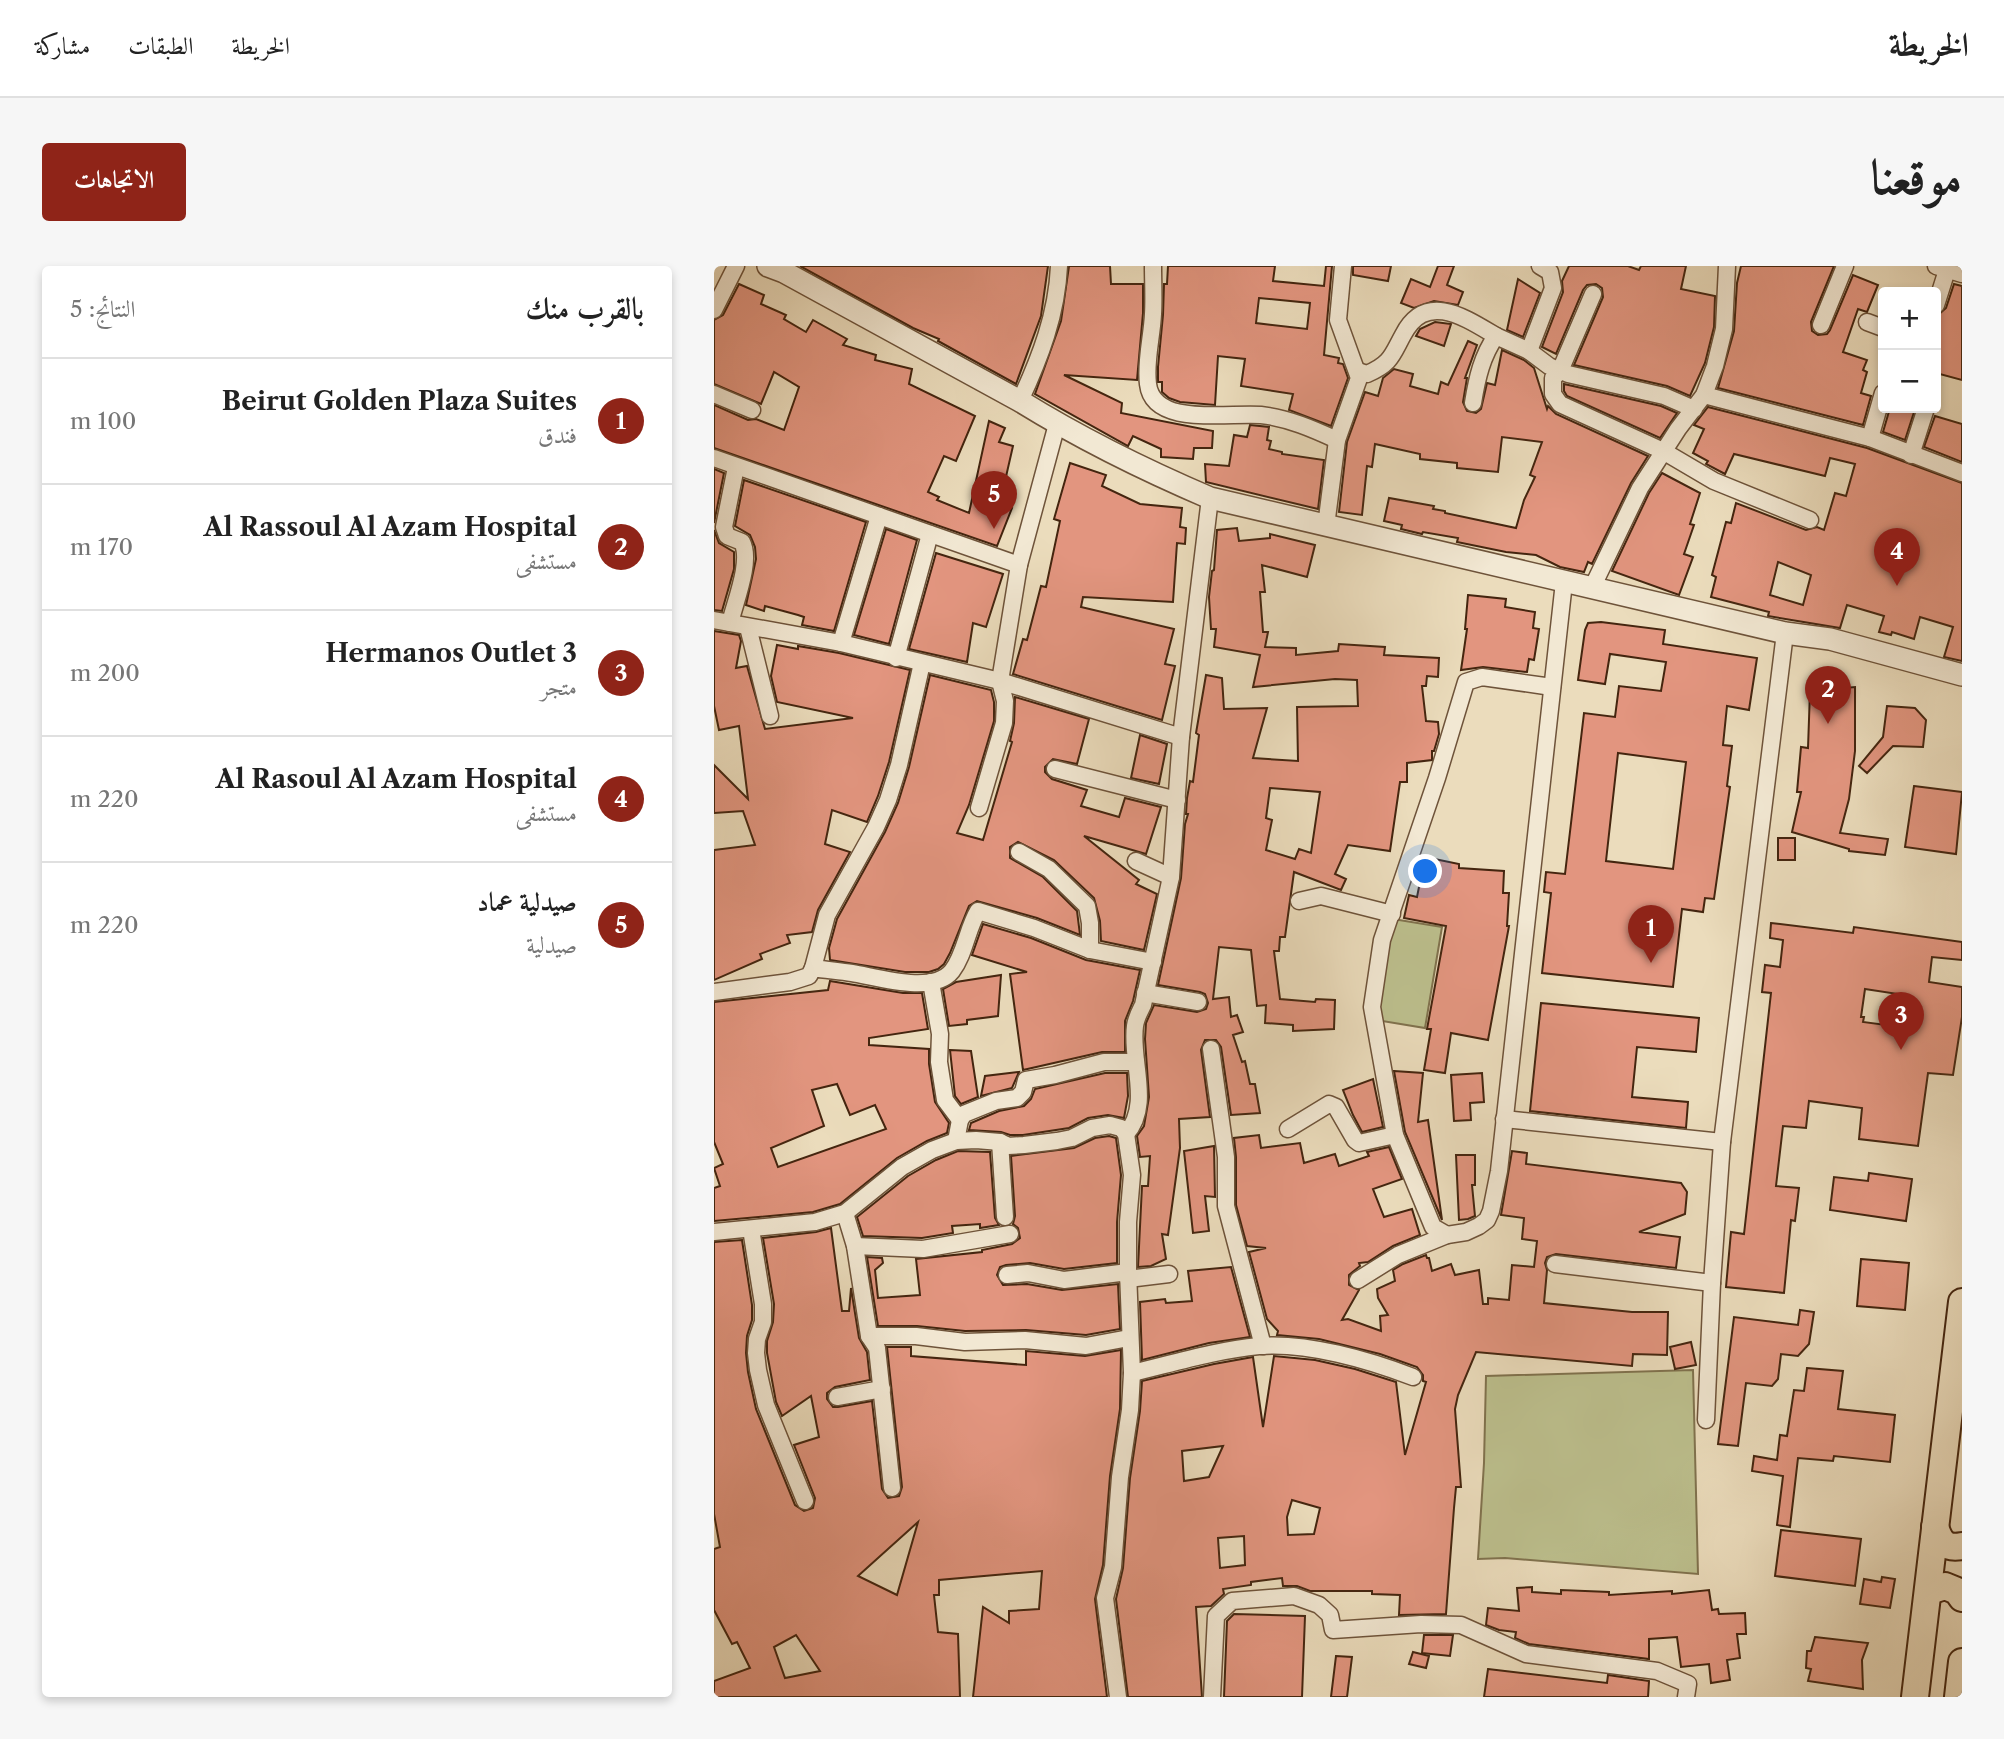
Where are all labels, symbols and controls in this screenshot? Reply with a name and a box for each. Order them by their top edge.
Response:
text: الخريطة [1889,24,1969,65]
text: مشاركة [35,31,90,60]
text: الطبقات [128,31,194,60]
text: الخريطة [232,31,290,60]
button: الاتجاهات [42,143,186,221]
text: موقعنا [1870,146,1962,207]
map controls [1878,287,1941,413]
button: + [1878,287,1941,350]
text: بالقرب منك [526,290,644,327]
text: النتائج: 5 [70,295,135,323]
button: − [1878,350,1941,413]
text: Beirut Golden Plaza Suites [222,385,577,417]
text: 100 m [70,407,136,435]
text: 1 [616,407,626,435]
text: فندق [538,421,577,449]
pin: 5 [971,471,1017,529]
text: Al Rassoul Al Azam Hospital [203,511,577,543]
pin: 4 [1874,528,1920,586]
text: 170 m [70,533,133,561]
text: 2 [614,533,628,561]
text: مستشفى [516,547,577,575]
text: 3 Hermanos Outlet [325,637,577,669]
text: 200 m [70,659,140,687]
text: 3 [615,659,628,687]
pin: 2 [1805,666,1851,724]
text: متجر [541,673,577,701]
text: Al Rasoul Al Azam Hospital [215,763,577,795]
text: 220 m [70,785,139,813]
text: 4 [614,785,628,813]
text: مستشفى [516,799,577,827]
your location [1408,854,1442,888]
text: صيدلية عماد [477,886,577,918]
pin: 1 [1628,905,1674,963]
text: 220 m [70,911,139,939]
text: 5 [615,911,627,939]
text: صيدلية [526,931,577,959]
pin: 3 [1878,992,1924,1050]

